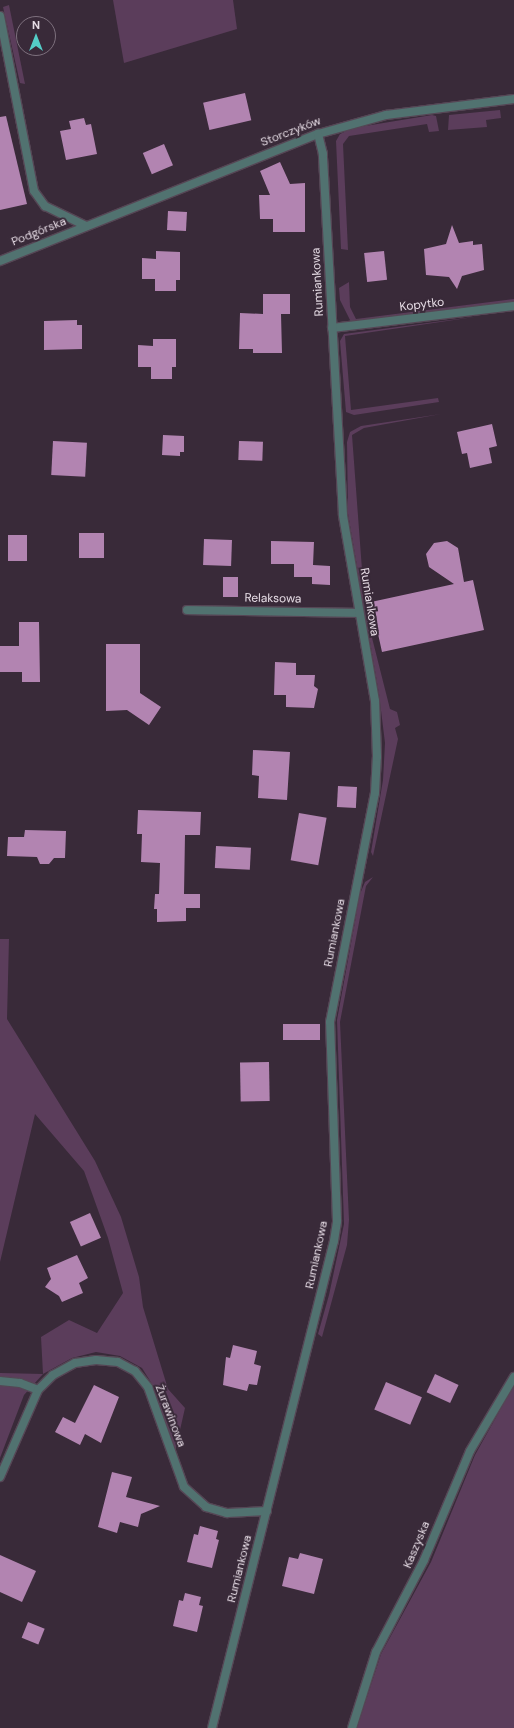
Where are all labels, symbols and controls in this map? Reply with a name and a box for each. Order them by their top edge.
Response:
north arrow [16,16,56,56]
text: N [32,18,40,32]
street label: Storczyków [259,114,323,150]
street label: Podgórska [9,214,69,250]
street label: Rumiankowa [309,247,327,317]
street label: Kopytko [399,295,445,315]
street label: Rumiankowa [356,567,382,637]
street label: Relaksowa [244,591,302,607]
street label: Rumiankowa [321,898,349,968]
street label: Rumiankowa [303,1220,331,1290]
street label: Żurawinowa [152,1383,188,1449]
street label: Kaszyska [401,1519,433,1571]
street label: Rumiankowa [225,1534,255,1604]

